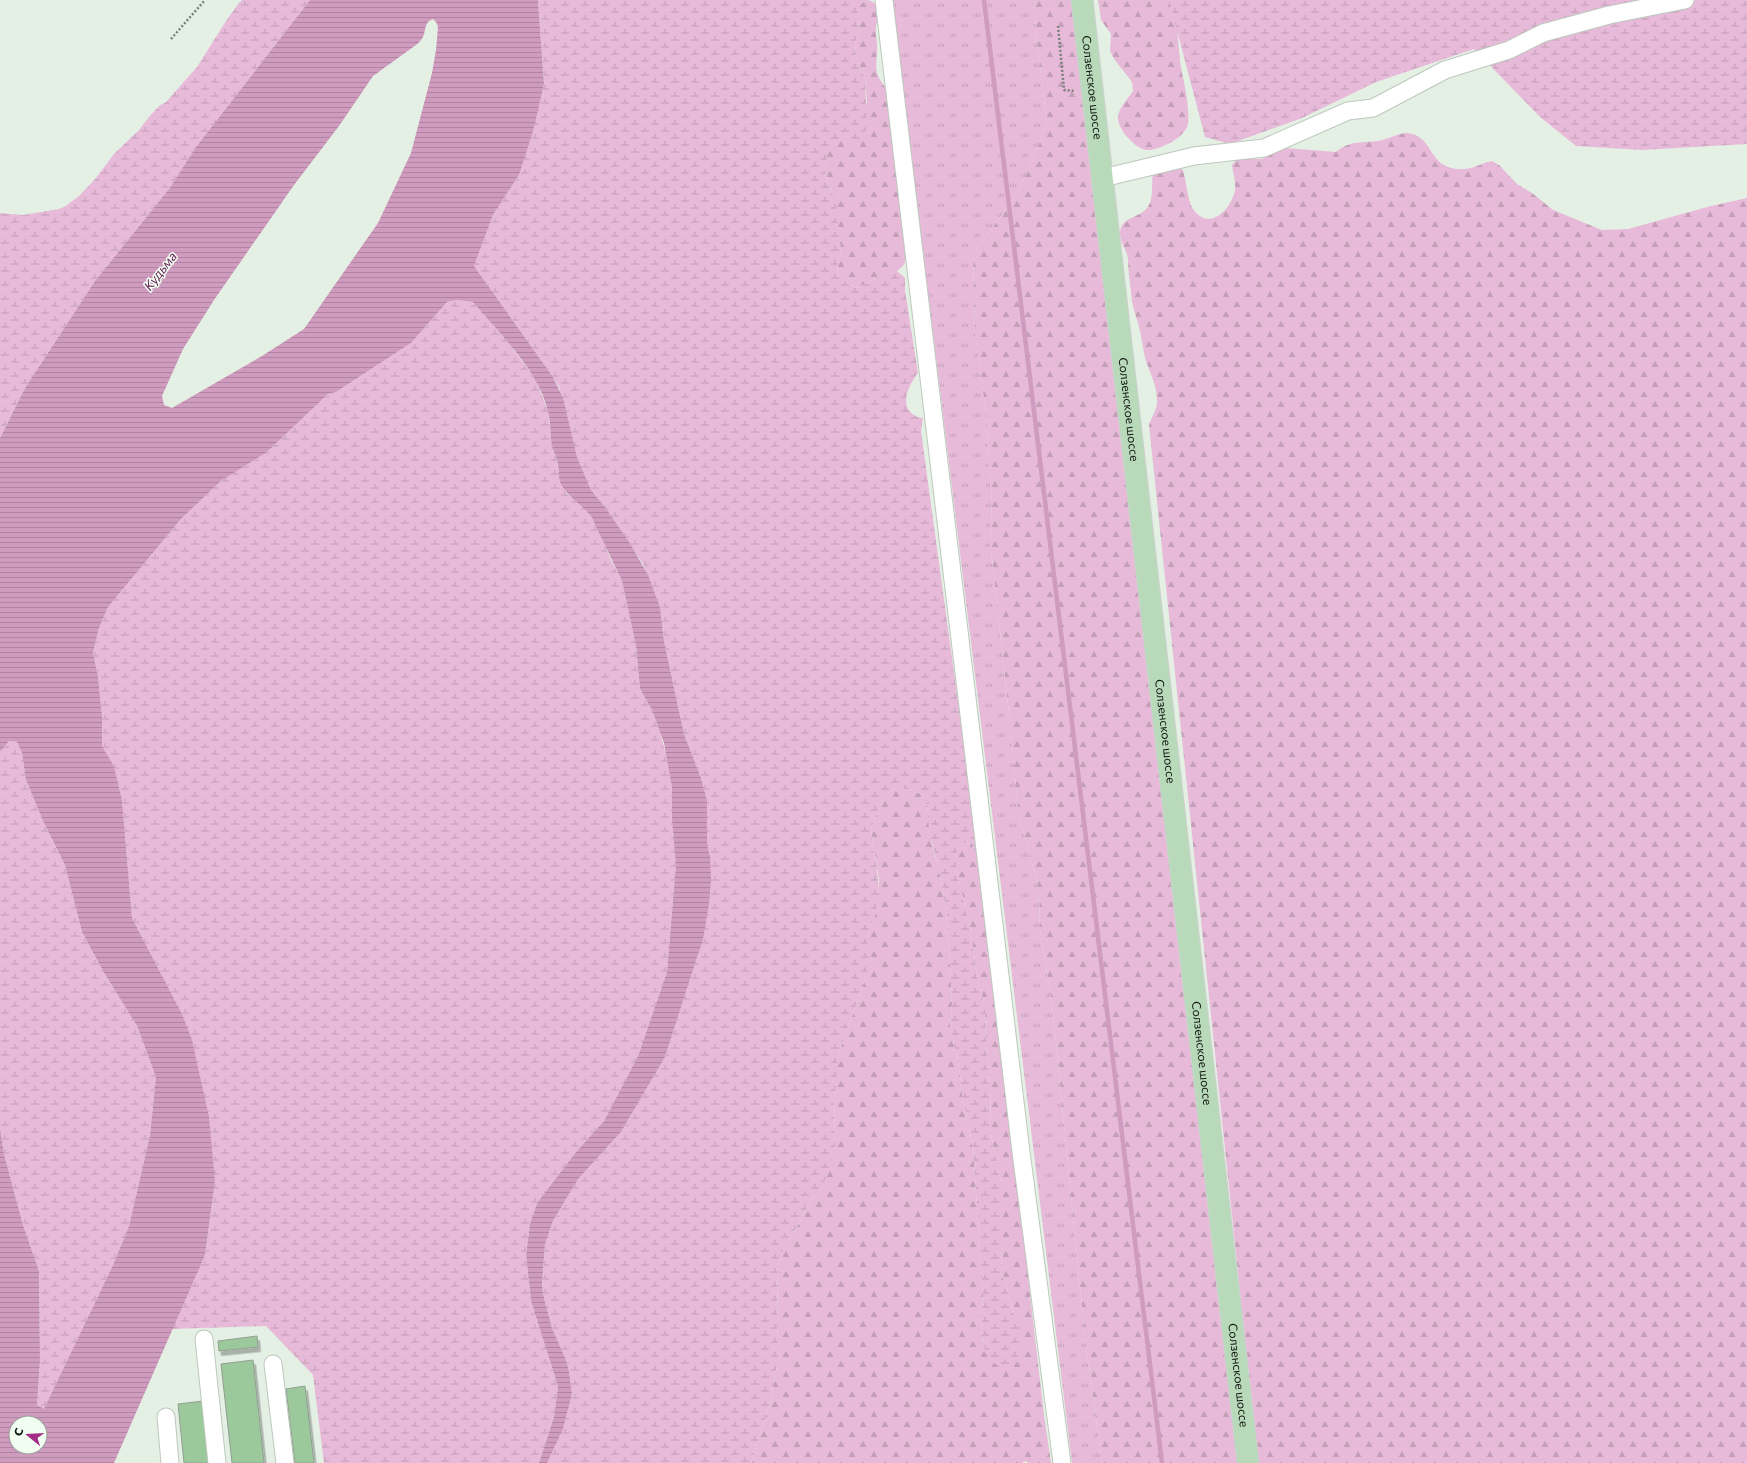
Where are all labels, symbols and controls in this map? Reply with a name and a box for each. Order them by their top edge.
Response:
street label: Солзенское шоссе [1080,35,1106,140]
water label: Кудьма [140,248,180,294]
street label: Солзенское шоссе [1117,357,1142,462]
street label: Солзенское шоссе [1153,678,1179,784]
street label: Солзенское шоссе [1190,1000,1215,1106]
street label: Солзенское шоссе [1226,1322,1252,1428]
north arrow [8,1415,48,1455]
text: С [11,1426,26,1437]

